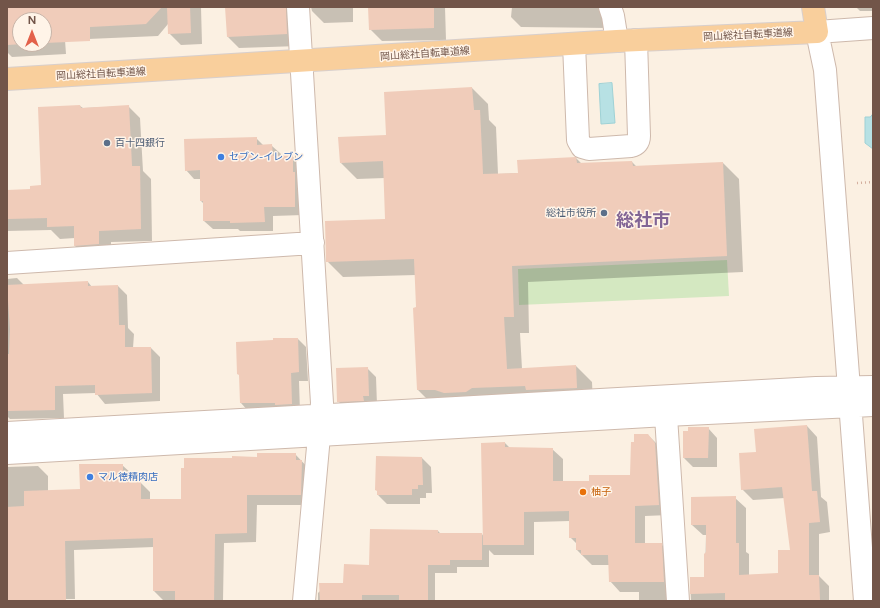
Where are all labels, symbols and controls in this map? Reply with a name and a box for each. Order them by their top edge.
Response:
north arrow [12,12,52,52]
text: N [28,14,36,27]
street label: 岡山総社自転車道線 [703,27,793,43]
street label: 岡山総社自転車道線 [380,45,470,63]
street label: 岡山総社自転車道線 [56,66,146,82]
place label: 百十四銀行 [115,137,165,149]
marker: 百十四銀行 [102,138,112,148]
place label: セブン-イレブン [229,151,303,163]
marker: セブン-イレブン [216,152,226,162]
place label: 総社市役所 [546,207,596,219]
marker: 総社市役所 [599,208,609,218]
district label: 総社市 [616,210,670,232]
place label: マル徳精肉店 [98,471,158,483]
marker: マル徳精肉店 [85,472,95,482]
place label: 柚子 [591,486,611,498]
marker: 柚子 [578,487,588,497]

